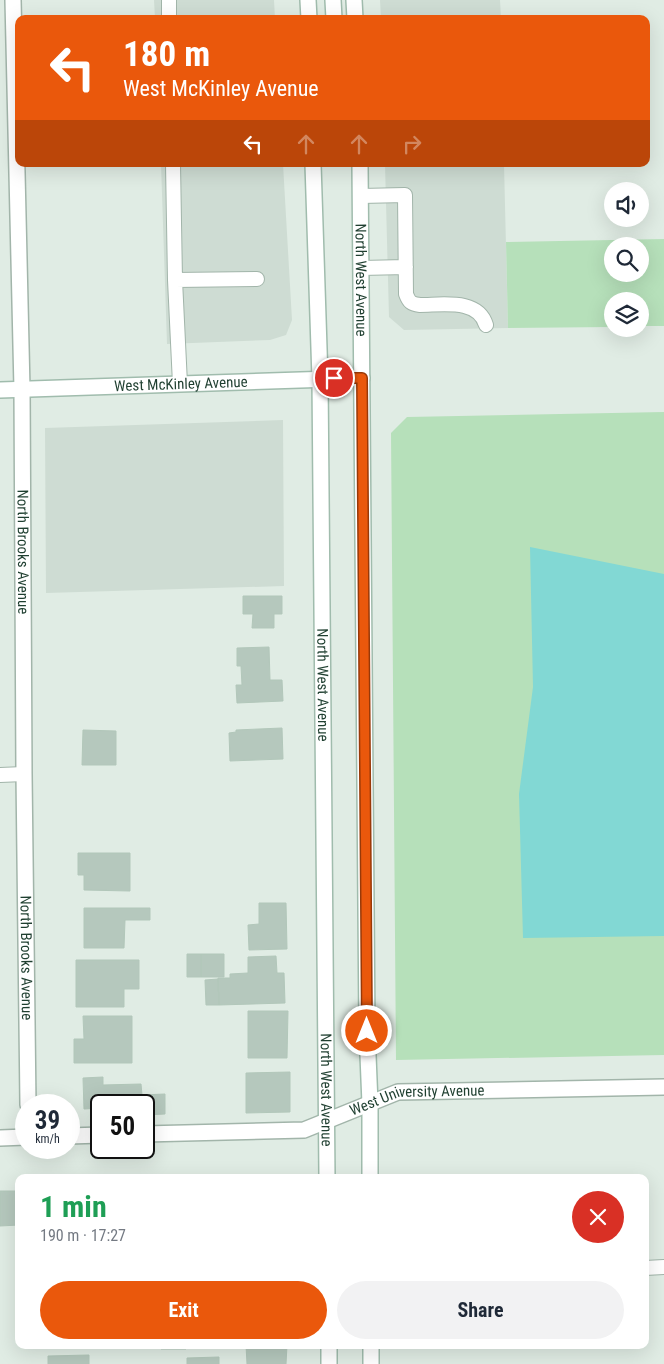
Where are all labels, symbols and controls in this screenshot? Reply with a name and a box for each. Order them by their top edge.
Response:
text: 180 m [123,34,210,75]
icon: left [40,35,105,100]
text: West McKinley Avenue [123,76,319,101]
icon: left [239,130,267,158]
icon: ahead [292,130,320,158]
icon: ahead [345,130,373,158]
icon: right [398,130,426,158]
map controls [604,182,649,337]
button: sound [604,182,649,227]
street label: North West Avenue [351,223,370,337]
button: search [604,237,649,282]
button: layers [604,292,649,337]
pin [313,357,355,399]
icon: arrive [320,364,348,392]
street label: West McKinley Avenue [114,373,248,395]
street label: North Brooks Avenue [14,489,32,614]
street label: North West Avenue [313,628,332,742]
street label: North Brooks Avenue [16,895,36,1020]
position arrow [340,1004,392,1056]
street label: North West Avenue [317,1033,336,1146]
street label: West University Avenue [347,1081,485,1120]
speed limit sign: 50 [90,1094,155,1159]
text: 39 [35,1106,60,1135]
text: km/h [35,1132,60,1146]
text: 1 min [40,1189,107,1224]
button: close [572,1191,624,1243]
text: 190 m · 17:27 [40,1226,126,1245]
button: Exit [40,1281,327,1339]
button: Share [337,1281,624,1339]

